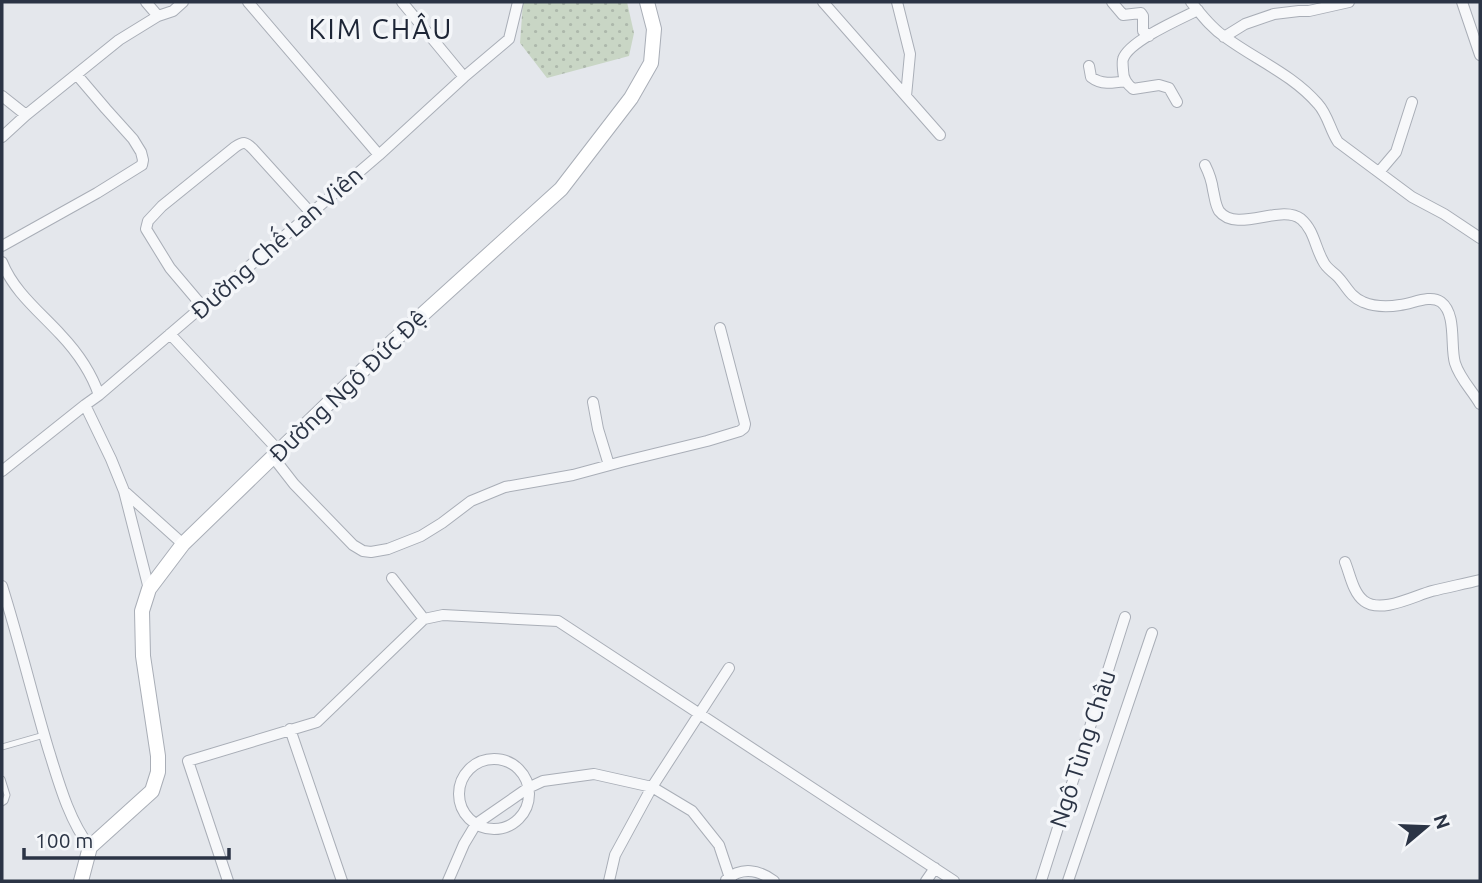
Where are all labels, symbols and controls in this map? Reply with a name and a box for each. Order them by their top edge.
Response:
district label: KIM CHÂU [309,12,453,44]
street label: Đường Chế Lan Viên [183,158,368,324]
street label: Đường Ngô Đức Đệ [264,304,432,467]
street label: Ngô Tùng Châu [1044,667,1121,831]
north arrow [1391,792,1461,862]
text: N [1429,811,1455,832]
scale bar [24,816,229,860]
text: 100 m [35,828,93,852]

